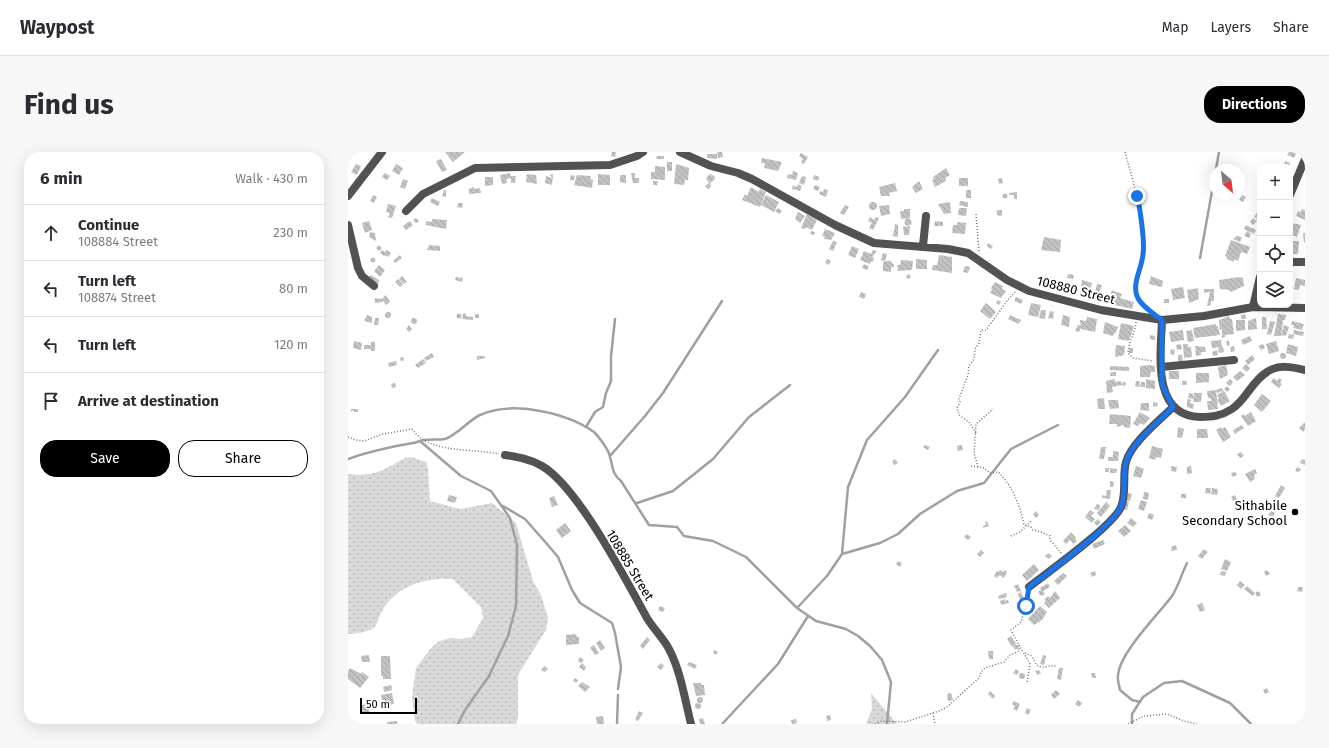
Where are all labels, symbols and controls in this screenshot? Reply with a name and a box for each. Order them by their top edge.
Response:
text: Waypost [20,16,94,39]
text: Map [1162,19,1188,36]
text: Layers [1210,19,1251,36]
text: Share [1273,19,1309,36]
button: Directions [1204,86,1305,123]
text: Find us [24,88,114,121]
north arrow [1209,164,1245,200]
map controls [1257,164,1293,308]
button: + [1257,164,1293,200]
text: 6 min [40,168,83,189]
text: Walk · 430 m [235,171,308,186]
route end [1128,187,1146,205]
button: − [1257,200,1293,236]
text: Continue [78,216,139,234]
icon: ahead [40,222,62,244]
text: 230 m [273,225,308,240]
text: 108884 Street [78,234,158,249]
button: locate [1257,236,1293,272]
text: Turn left [78,272,136,290]
button: layers [1257,272,1293,308]
street label: 108880 Street [1035,273,1117,307]
icon: left [40,278,62,300]
text: 80 m [279,281,308,296]
text: 108874 Street [78,290,156,305]
icon: left [40,334,62,356]
text: Turn left [78,336,136,354]
text: 120 m [274,337,308,352]
icon: arrive [40,390,62,412]
text: Arrive at destination [78,392,219,410]
button: Save [40,440,170,477]
button: Share [178,440,308,477]
place label: Sithabile Secondary School [1182,498,1287,528]
marker: Sithabile Secondary School [1290,507,1300,517]
street label: 108885 Street [603,527,657,603]
route start [1017,597,1035,615]
scale bar [360,696,417,715]
text: 50 m [366,698,390,711]

